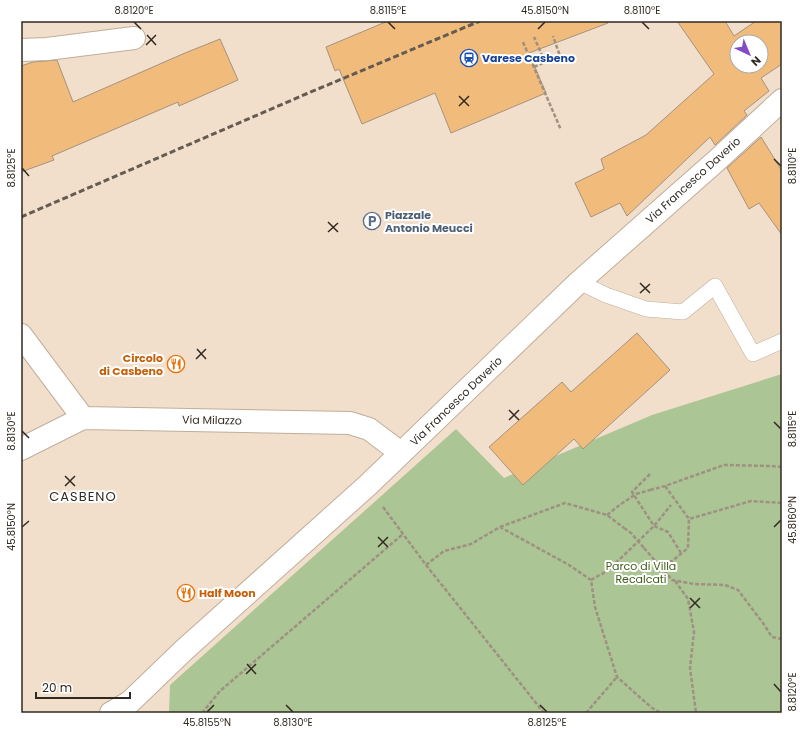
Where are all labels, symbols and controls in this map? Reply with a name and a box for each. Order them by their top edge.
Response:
text: 8.8120°E [114,3,154,18]
text: 8.8115°E [370,3,406,18]
text: 45.8150°N [521,3,569,18]
text: 8.8110°E [624,3,660,18]
north arrow [729,34,769,74]
station icon: Varese Casbeno [459,48,479,68]
place label: Varese Casbeno [482,50,575,66]
text: N [747,53,764,70]
street label: Via Francesco Daverio [642,133,744,227]
text: 8.8125°E [4,148,19,188]
text: 8.8110°E [785,148,800,184]
place label: Piazzale Antonio Meucci [385,207,473,236]
parking icon: Piazzale Antonio Meucci [362,211,382,231]
place label: Circolo di Casbeno [99,350,163,379]
street label: Via Francesco Daverio [406,353,506,449]
restaurant icon: Circolo di Casbeno [166,354,186,374]
text: 8.8130°E [4,411,19,451]
street label: Via Milazzo [182,411,242,429]
text: 8.8115°E [785,411,800,447]
district label: CASBENO [49,487,117,506]
text: 45.8160°N [785,496,800,544]
text: 45.8150°N [4,503,19,551]
park label: Parco di Villa Recalcati [606,558,676,587]
restaurant icon: Half Moon [176,583,196,603]
place label: Half Moon [199,585,256,601]
text: 8.8120°E [785,672,800,712]
scale bar [36,674,130,700]
text: 20 m [42,679,72,696]
text: 45.8155°N [183,715,231,730]
text: 8.8130°E [273,715,313,730]
text: 8.8125°E [527,715,567,730]

